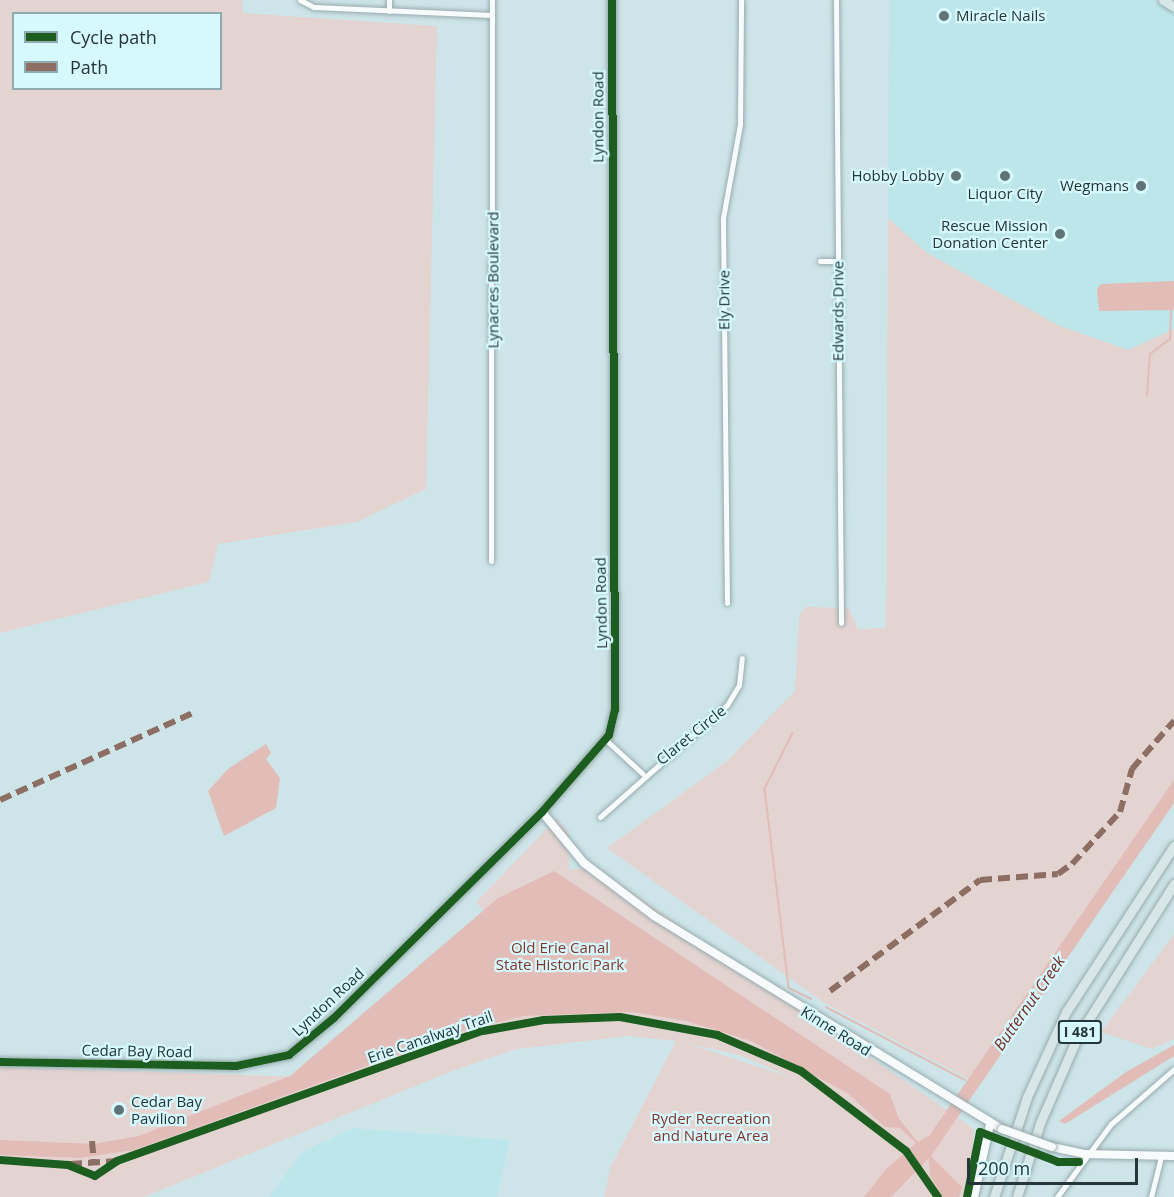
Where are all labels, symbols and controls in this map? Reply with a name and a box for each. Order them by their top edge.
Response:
place label: Miracle Nails [956,7,1045,25]
marker: Miracle Nails [937,9,951,23]
legend [12,12,222,90]
text: Cycle path [70,25,157,49]
text: Path [70,55,108,79]
street label: Lyndon Road [589,71,607,163]
place label: Hobby Lobby [851,167,944,185]
marker: Hobby Lobby [949,169,963,183]
marker: Liquor City [998,169,1012,183]
place label: Wegmans [1060,177,1129,195]
marker: Wegmans [1134,179,1148,193]
place label: Liquor City [967,185,1043,203]
street label: Lynacres Boulevard [484,212,502,348]
place label: Rescue Mission Donation Center [932,216,1048,251]
marker: Rescue Mission Donation Center [1053,227,1067,241]
street label: Edwards Drive [829,261,847,361]
street label: Ely Drive [715,270,733,330]
street label: Lyndon Road [591,557,611,649]
street label: Claret Circle [653,702,729,768]
park label: Old Erie Canal State Historic Park [496,938,624,973]
water label: Butternut Creek [989,952,1069,1054]
street label: Lyndon Road [288,964,368,1040]
street label: Kinne Road [798,1002,874,1060]
street label: Erie Canalway Trail [365,1007,495,1067]
road number: I 481 [1058,1021,1102,1043]
street label: Cedar Bay Road [82,1041,192,1061]
place label: Cedar Bay Pavilion [131,1092,202,1127]
marker: Cedar Bay Pavilion [112,1103,126,1117]
park label: Ryder Recreation and Nature Area [651,1109,771,1144]
scale bar [970,1146,1141,1184]
text: 200 m [978,1156,1030,1180]

